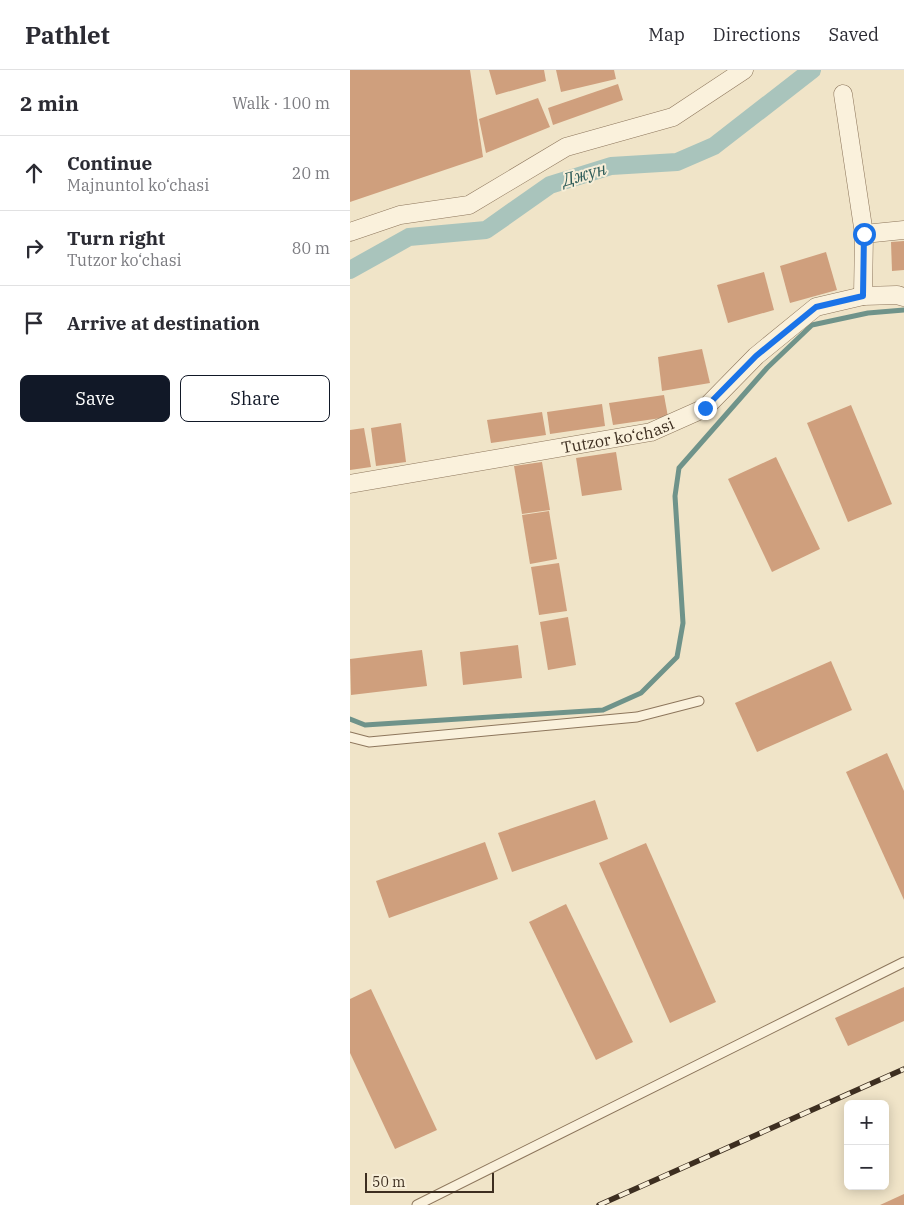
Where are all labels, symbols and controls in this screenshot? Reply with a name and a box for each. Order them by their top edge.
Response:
text: Pathlet [25,19,110,51]
text: Map [648,23,685,46]
text: Directions [713,23,801,46]
text: Saved [829,23,879,46]
text: 2 min [20,89,79,117]
text: Walk · 100 m [232,93,330,113]
text: Continue [67,151,152,175]
water label: Джун [557,156,610,192]
icon: ahead [20,159,48,187]
text: 20 m [292,163,330,183]
text: Majnuntol ko‘chasi [67,175,209,195]
route start [853,223,876,246]
text: Turn right [67,226,165,250]
icon: right [20,234,48,262]
text: 80 m [292,238,330,258]
text: Tutzor ko‘chasi [67,250,182,270]
icon: arrive [20,309,48,337]
text: Arrive at destination [67,311,260,335]
button: Save [20,375,170,422]
button: Share [180,375,330,422]
route end [694,397,717,420]
street label: Tutzor ko‘chasi [560,413,677,457]
map controls [844,1100,889,1190]
button: + [844,1100,889,1145]
button: − [844,1145,889,1190]
scale bar [365,1170,494,1193]
text: 50 m [372,1173,405,1191]

